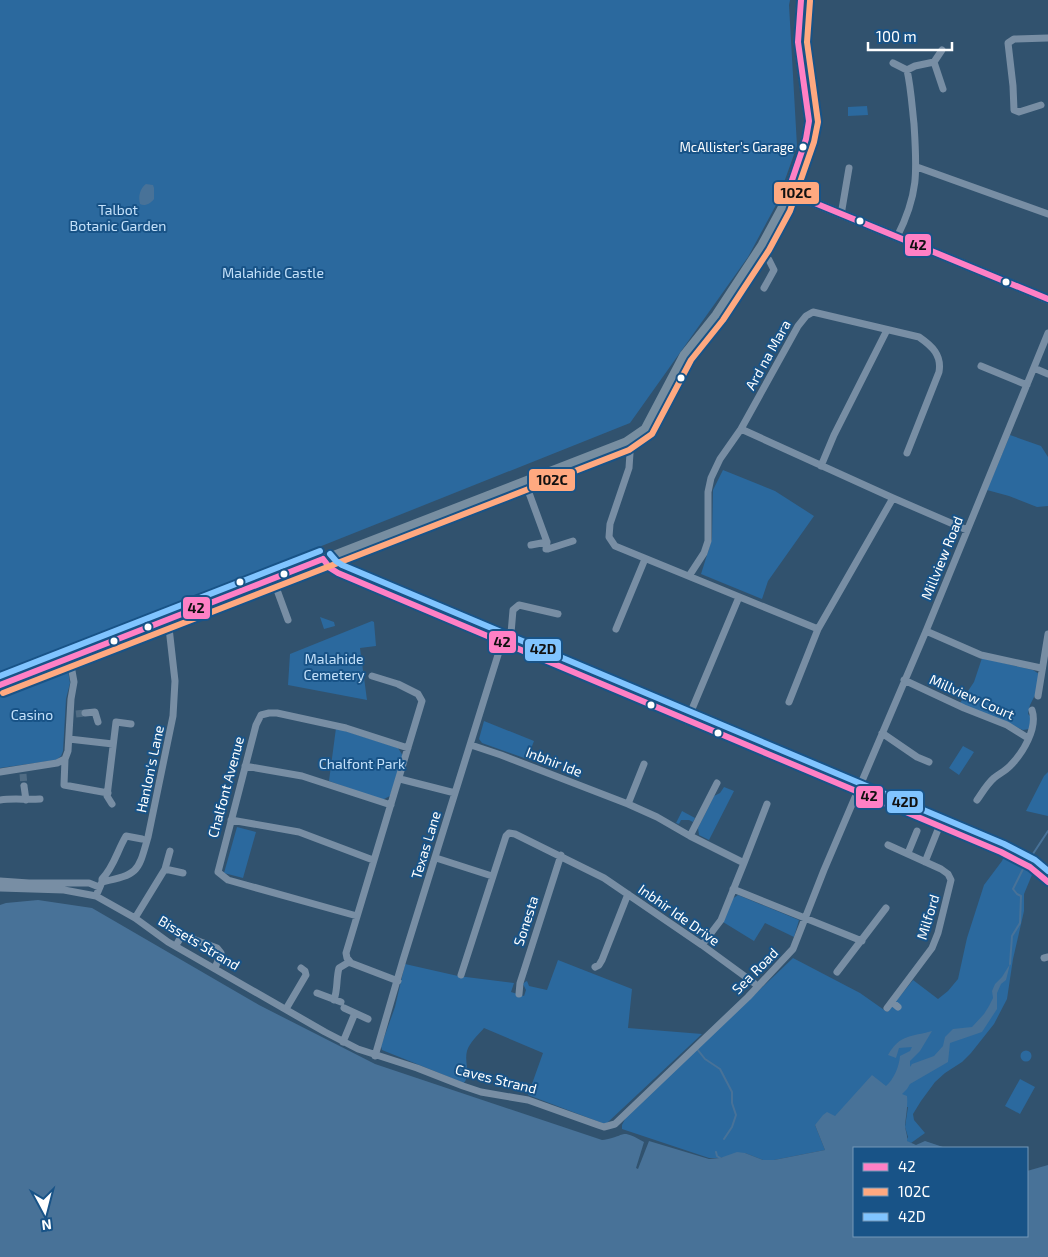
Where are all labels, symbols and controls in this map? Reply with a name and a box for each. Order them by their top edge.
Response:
scale bar [868,20,952,52]
text: 100 m [876,27,917,45]
place label: McAllister's Garage [679,139,794,155]
marker: McAllister's Garage [798,142,808,152]
line badge: 102C [773,181,820,205]
text: 102C [780,184,812,201]
park label: Talbot Botanic Garden [70,201,166,234]
unlabelled marker [855,216,865,226]
line badge: 42 [904,233,932,257]
text: 42 [909,236,927,253]
park label: Malahide Castle [222,264,324,281]
unlabelled marker [1001,277,1011,287]
street label: Ard na Mara [741,317,794,393]
unlabelled marker [676,373,686,383]
line badge: 102C [528,468,576,492]
text: 102C [536,471,568,488]
street label: Millview Road [917,513,966,602]
unlabelled marker [279,569,289,579]
unlabelled marker [235,577,245,587]
line badge: 42 [182,596,211,620]
text: 42 [187,599,205,616]
unlabelled marker [143,622,153,632]
line badge: 42 [488,630,517,654]
text: 42 [493,633,511,650]
unlabelled marker [109,636,119,646]
line badge: 42D [524,638,562,662]
text: 42D [530,640,556,657]
park label: Malahide Cemetery [303,650,365,683]
street label: Millview Court [927,670,1017,723]
unlabelled marker [646,700,656,710]
park label: Casino [11,706,53,723]
street label: Hanlon's Lane [132,724,167,814]
unlabelled marker [713,728,723,738]
street label: Chalfont Avenue [204,734,247,839]
street label: Inbhir Ide [524,743,585,780]
park label: Chalfont Park [319,755,405,772]
line badge: 42 [855,785,884,809]
text: 42 [860,787,878,804]
line badge: 42D [886,790,924,814]
text: 42D [892,793,918,810]
street label: Texas Lane [407,809,444,881]
street label: Inbhir Ide Drive [635,880,723,949]
street label: Milford [913,892,942,942]
street label: Sonesta [509,894,542,948]
street label: Bissets Strand [155,912,243,974]
street label: Sea Road [728,944,781,997]
street label: Caves Strand [454,1060,539,1097]
legend [853,1147,1028,1237]
text: 42 [898,1157,916,1175]
text: 102C [898,1182,930,1200]
north arrow [20,1187,70,1237]
text: 42D [898,1207,926,1225]
text: N [41,1216,53,1234]

